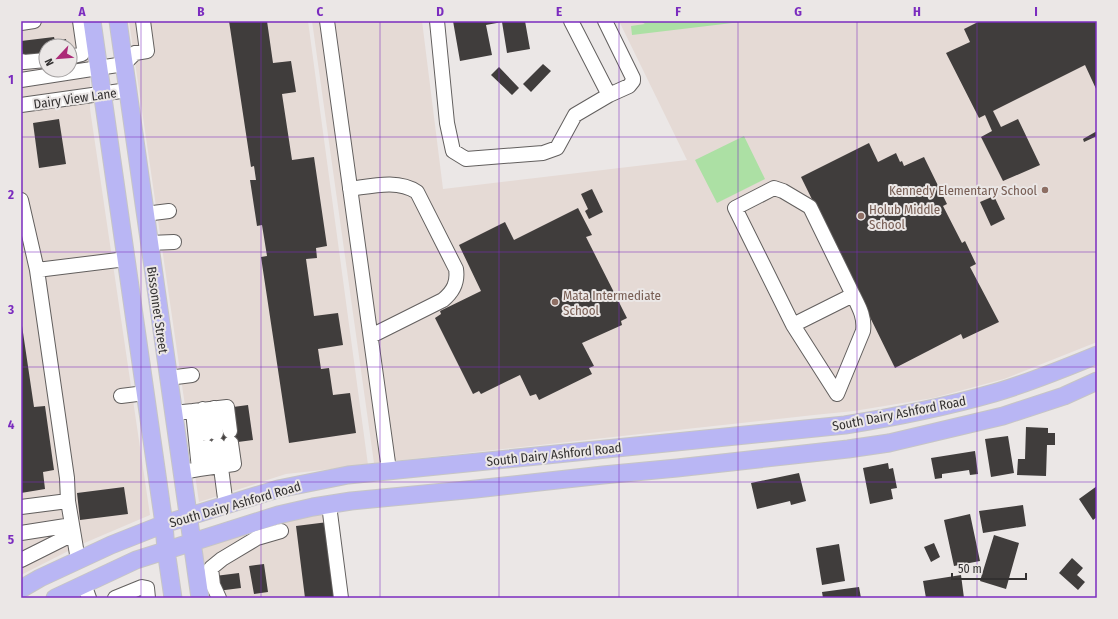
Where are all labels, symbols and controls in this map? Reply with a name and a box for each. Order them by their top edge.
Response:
text: A [77,4,86,19]
text: B [197,4,205,19]
text: C [317,4,324,19]
text: D [436,4,444,19]
text: E [556,4,562,19]
text: F [675,4,681,19]
text: G [794,4,802,19]
text: H [913,4,921,19]
text: I [1034,4,1038,19]
north arrow [38,38,78,78]
text: N [42,56,57,68]
text: 1 [8,72,14,87]
street label: Dairy View Lane [33,85,118,112]
place label: Kennedy Elementary School [889,183,1038,198]
marker: Kennedy Elementary School [1040,185,1050,195]
text: 2 [7,187,14,202]
place label: Holub Middle School [869,202,940,232]
marker: Holub Middle School [856,211,866,221]
street label: Bissonnet Street [144,266,171,355]
place label: Mata Intermediate School [563,288,661,318]
marker: Mata Intermediate School [550,297,560,307]
text: 3 [7,302,14,317]
street label: South Dairy Ashford Road [831,393,967,434]
text: 4 [8,417,15,432]
street label: South Dairy Ashford Road [486,440,622,469]
street label: South Dairy Ashford Road [168,479,302,530]
text: 5 [8,532,14,547]
scale bar [952,555,1026,581]
text: 50 m [958,562,982,576]

